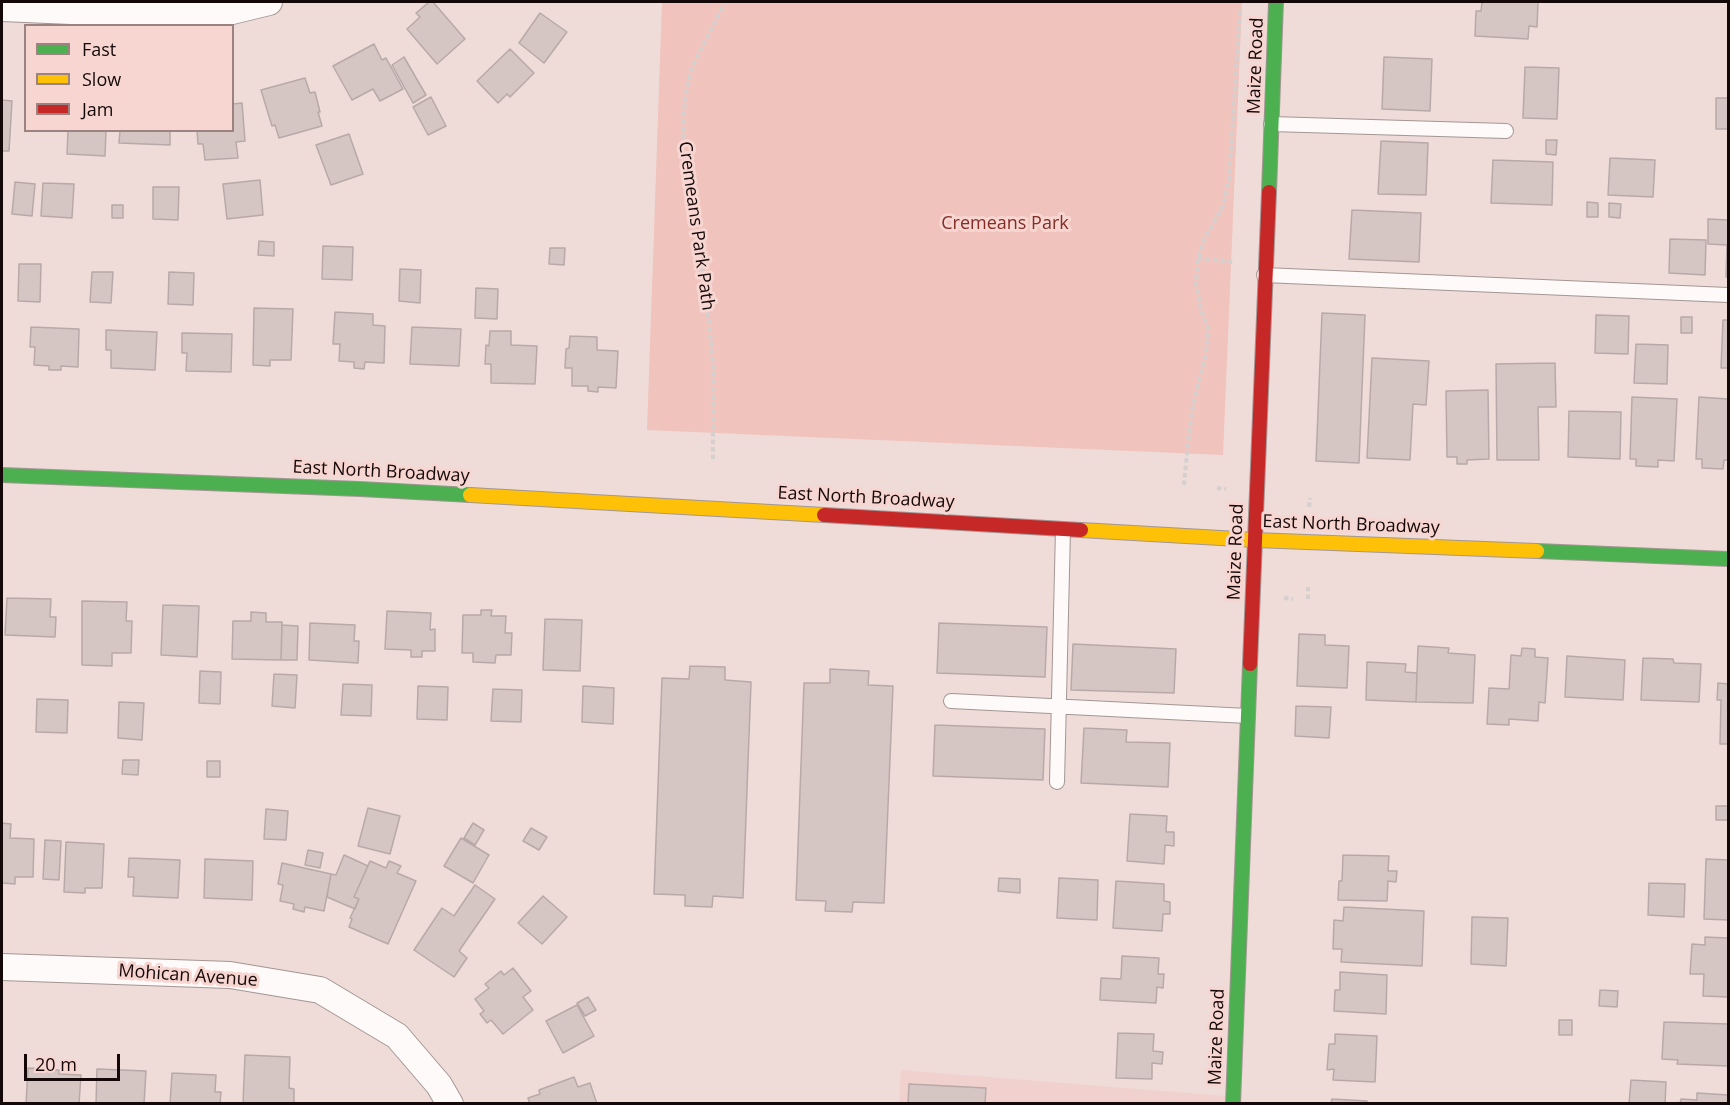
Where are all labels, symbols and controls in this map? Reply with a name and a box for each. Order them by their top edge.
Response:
street label: Maize Road [1244,17,1268,115]
legend [24,24,234,132]
text: Fast [82,37,116,61]
text: Slow [82,67,121,91]
text: Jam [82,97,114,121]
street label: Cremeans Park Path [673,140,719,312]
park label: Cremeans Park [941,213,1069,235]
street label: East North Broadway [292,457,470,487]
street label: East North Broadway [777,483,955,513]
street label: Maize Road [1224,503,1248,601]
street label: East North Broadway [1262,511,1440,539]
street label: Mohican Avenue [118,960,258,992]
street label: Maize Road [1205,988,1229,1086]
scale bar [27,1042,123,1080]
text: 20 m [35,1052,77,1076]

